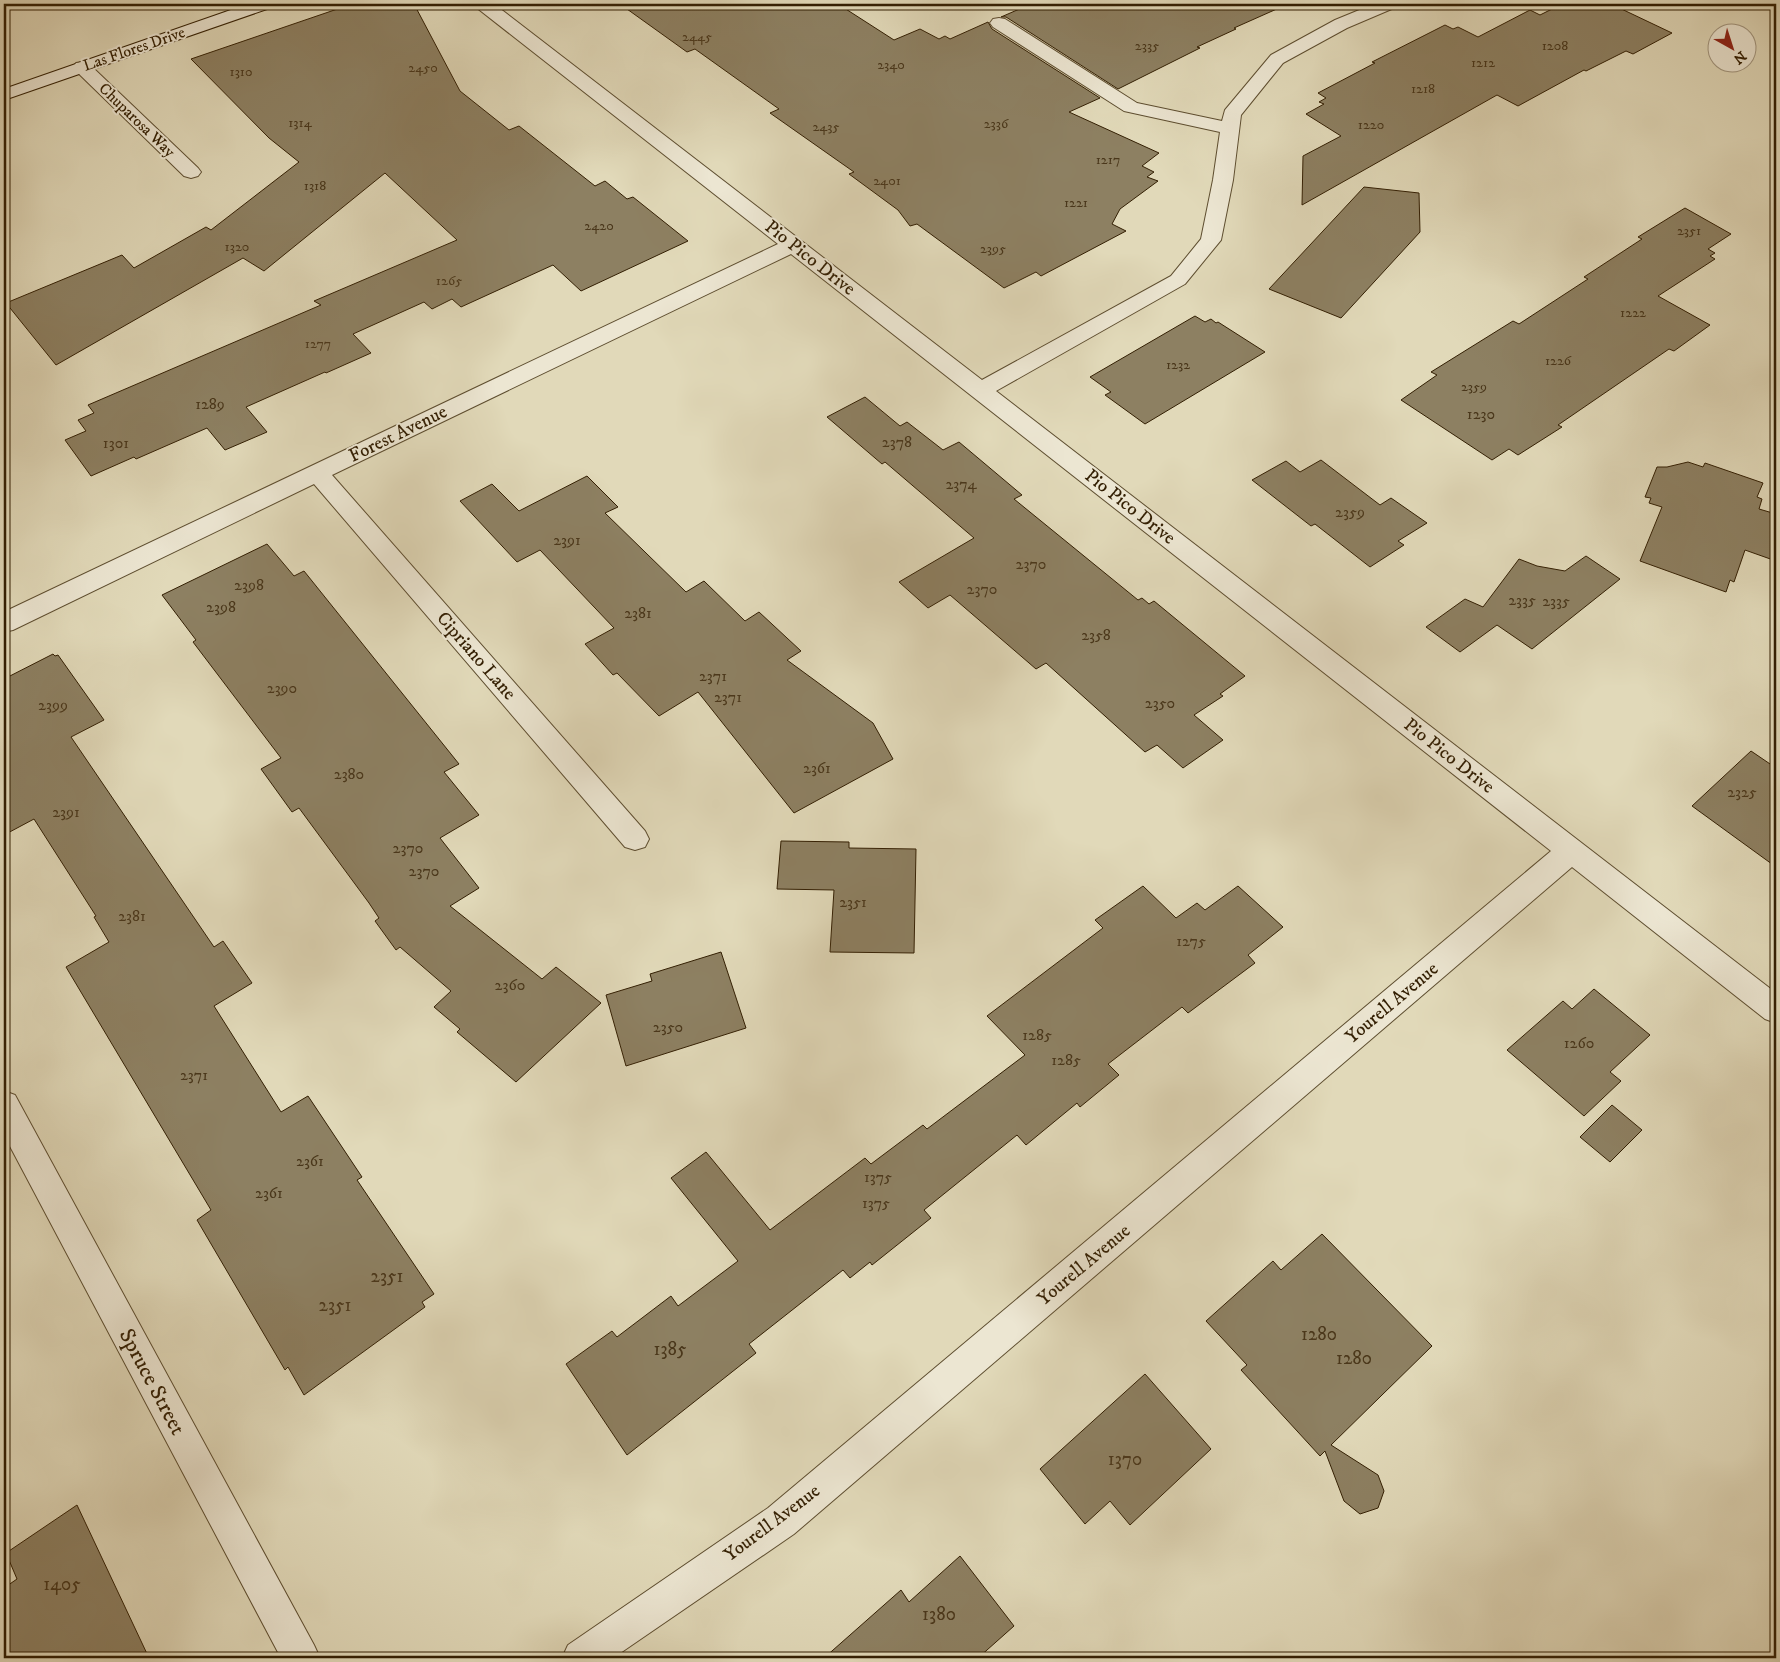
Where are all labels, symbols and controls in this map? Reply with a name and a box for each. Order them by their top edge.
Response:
street label: Las Flores Drive [80,22,188,76]
north arrow [1708,22,1758,72]
house number: 2445 [682,28,712,46]
house number: 2335 [1135,37,1159,55]
house number: 1208 [1542,37,1568,55]
text: N [1729,47,1750,68]
house number: 1212 [1471,54,1495,72]
house number: 2340 [877,56,905,74]
house number: 2450 [408,59,438,77]
house number: 1310 [230,63,253,81]
street label: Chuparosa Way [95,78,180,162]
house number: 1218 [1411,80,1435,98]
house number: 1314 [288,114,313,132]
house number: 2336 [984,115,1009,133]
house number: 1220 [1358,116,1384,134]
house number: 2435 [812,118,840,136]
house number: 1217 [1096,151,1120,169]
house number: 2401 [873,172,901,190]
house number: 1318 [304,177,326,195]
house number: 1221 [1064,194,1088,212]
street label: Pio Pico Drive [760,215,860,301]
house number: 2420 [584,217,614,235]
house number: 2351 [1677,222,1701,240]
house number: 1320 [225,238,249,256]
house number: 2395 [980,240,1006,258]
house number: 1265 [436,272,462,290]
house number: 1222 [1620,304,1646,322]
house number: 1277 [305,335,331,353]
house number: 1226 [1545,352,1572,370]
house number: 1232 [1166,356,1190,374]
house number: 2359 [1461,378,1487,396]
house number: 1289 [195,394,225,414]
street label: Forest Avenue [345,400,451,468]
house number: 1230 [1467,404,1495,424]
house number: 2378 [882,432,912,452]
house number: 1301 [103,433,129,453]
street label: Pio Pico Drive [1080,464,1180,550]
house number: 2374 [945,474,977,494]
house number: 2359 [1335,502,1365,522]
house number: 2391 [553,530,581,550]
house number: 2370 [1016,554,1046,574]
house number: 2398 [234,575,264,595]
house number: 2370 [967,579,997,599]
house number: 2335 [1508,590,1536,610]
house number: 2335 [1542,591,1570,611]
house number: 2398 [206,597,236,617]
house number: 2381 [624,603,652,623]
street label: Cipriano Lane [431,607,521,705]
house number: 2358 [1081,625,1111,645]
house number: 2371 [699,666,727,686]
house number: 2390 [267,678,297,698]
house number: 2371 [714,687,742,707]
house number: 2350 [1145,693,1175,713]
house number: 2399 [38,695,68,715]
street label: Pio Pico Drive [1399,713,1499,799]
house number: 2361 [803,758,831,778]
house number: 2380 [334,764,364,784]
house number: 2325 [1727,782,1757,802]
house number: 2391 [52,802,80,822]
house number: 2370 [393,838,423,858]
house number: 2370 [409,861,439,881]
house number: 2351 [839,892,867,912]
house number: 2381 [118,906,146,926]
house number: 1275 [1176,931,1206,951]
street label: Yourell Avenue [1341,957,1443,1049]
house number: 2360 [495,975,525,995]
house number: 2350 [653,1017,683,1037]
house number: 1285 [1022,1025,1052,1045]
house number: 1260 [1564,1033,1594,1053]
house number: 1285 [1051,1050,1081,1070]
house number: 2371 [180,1065,208,1085]
house number: 2361 [296,1151,324,1171]
house number: 1375 [864,1167,892,1187]
house number: 2361 [255,1183,283,1203]
house number: 1375 [862,1193,890,1213]
street label: Yourell Avenue [1033,1219,1135,1311]
house number: 2351 [371,1265,403,1288]
house number: 2351 [319,1294,351,1317]
house number: 1280 [1301,1323,1337,1346]
street label: Spruce Street [113,1324,191,1440]
house number: 1385 [653,1338,687,1361]
house number: 1280 [1336,1347,1372,1370]
house number: 1370 [1108,1448,1142,1471]
street label: Yourell Avenue [719,1479,825,1567]
house number: 1405 [43,1573,81,1596]
house number: 1380 [922,1603,956,1626]

